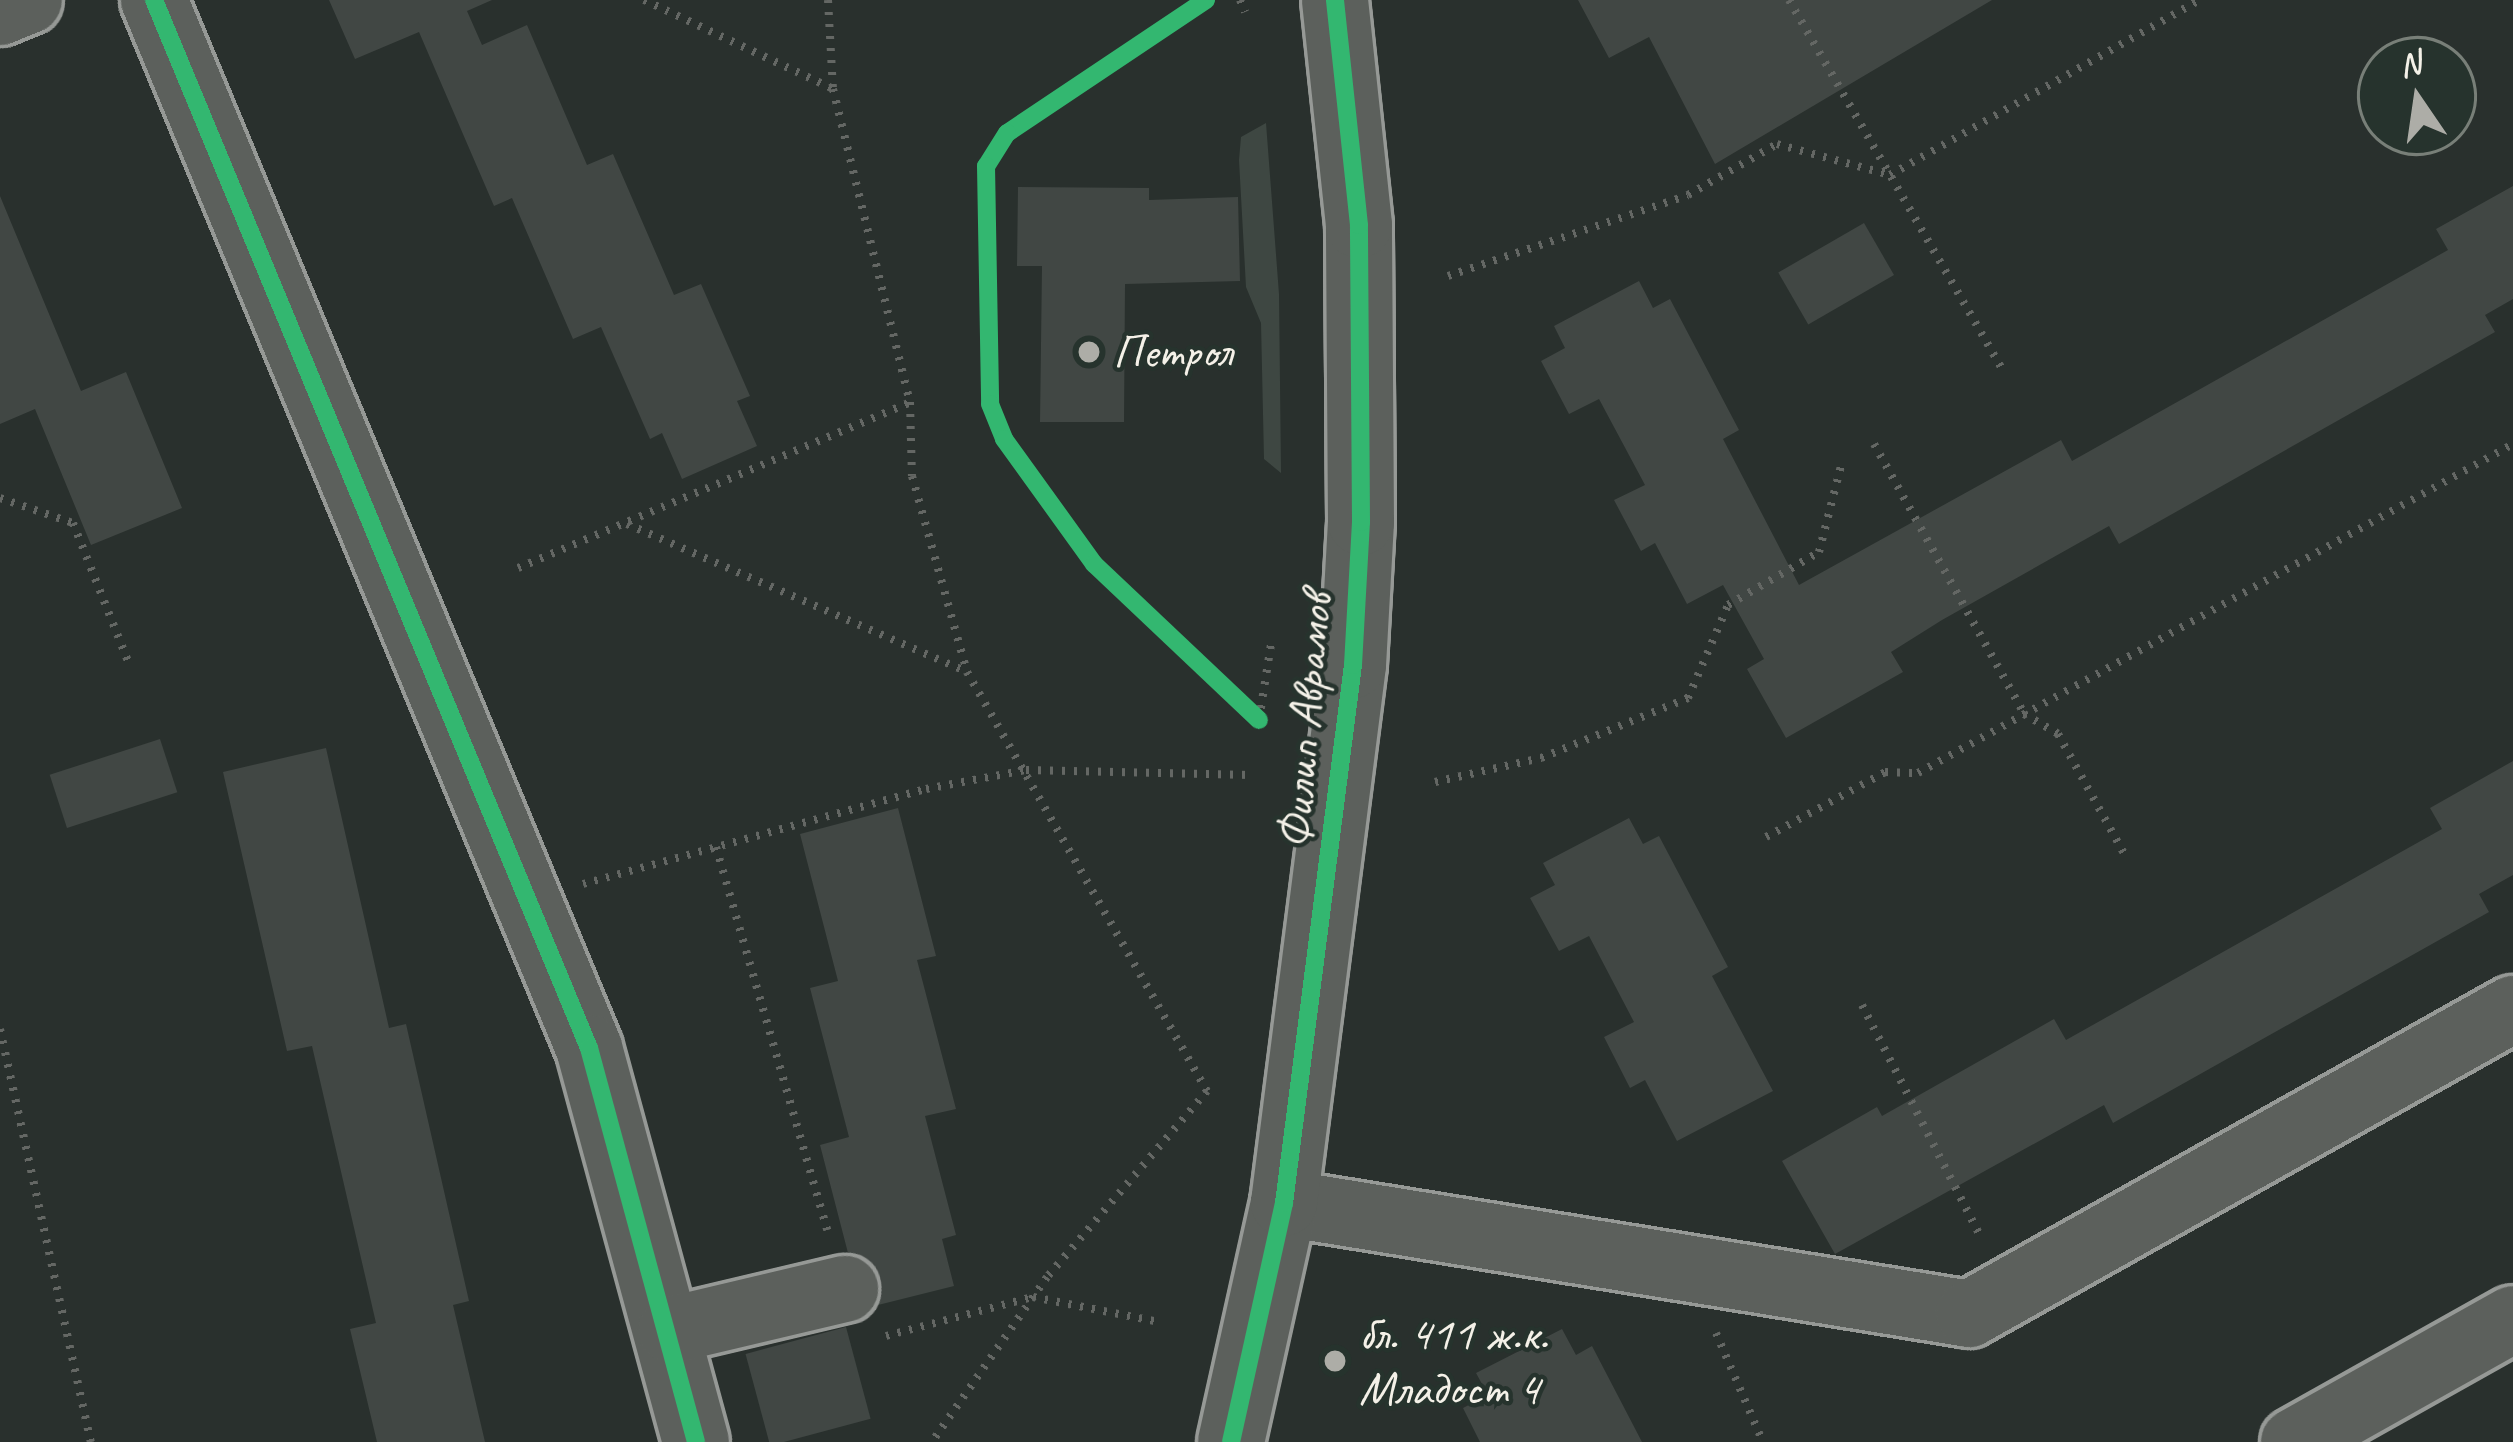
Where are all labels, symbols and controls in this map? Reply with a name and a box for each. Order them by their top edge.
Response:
north arrow [2357,36,2477,156]
text: N [2395,41,2424,87]
place label: Петрол [1113,323,1232,381]
marker: Петрол [1076,339,1102,365]
street label: Филип Аврамов [1265,592,1345,850]
place label: бл. 411 ж.к. Младост 4 [1359,1304,1548,1417]
marker: бл. 411 ж.к. Младост 4 [1322,1348,1348,1374]

